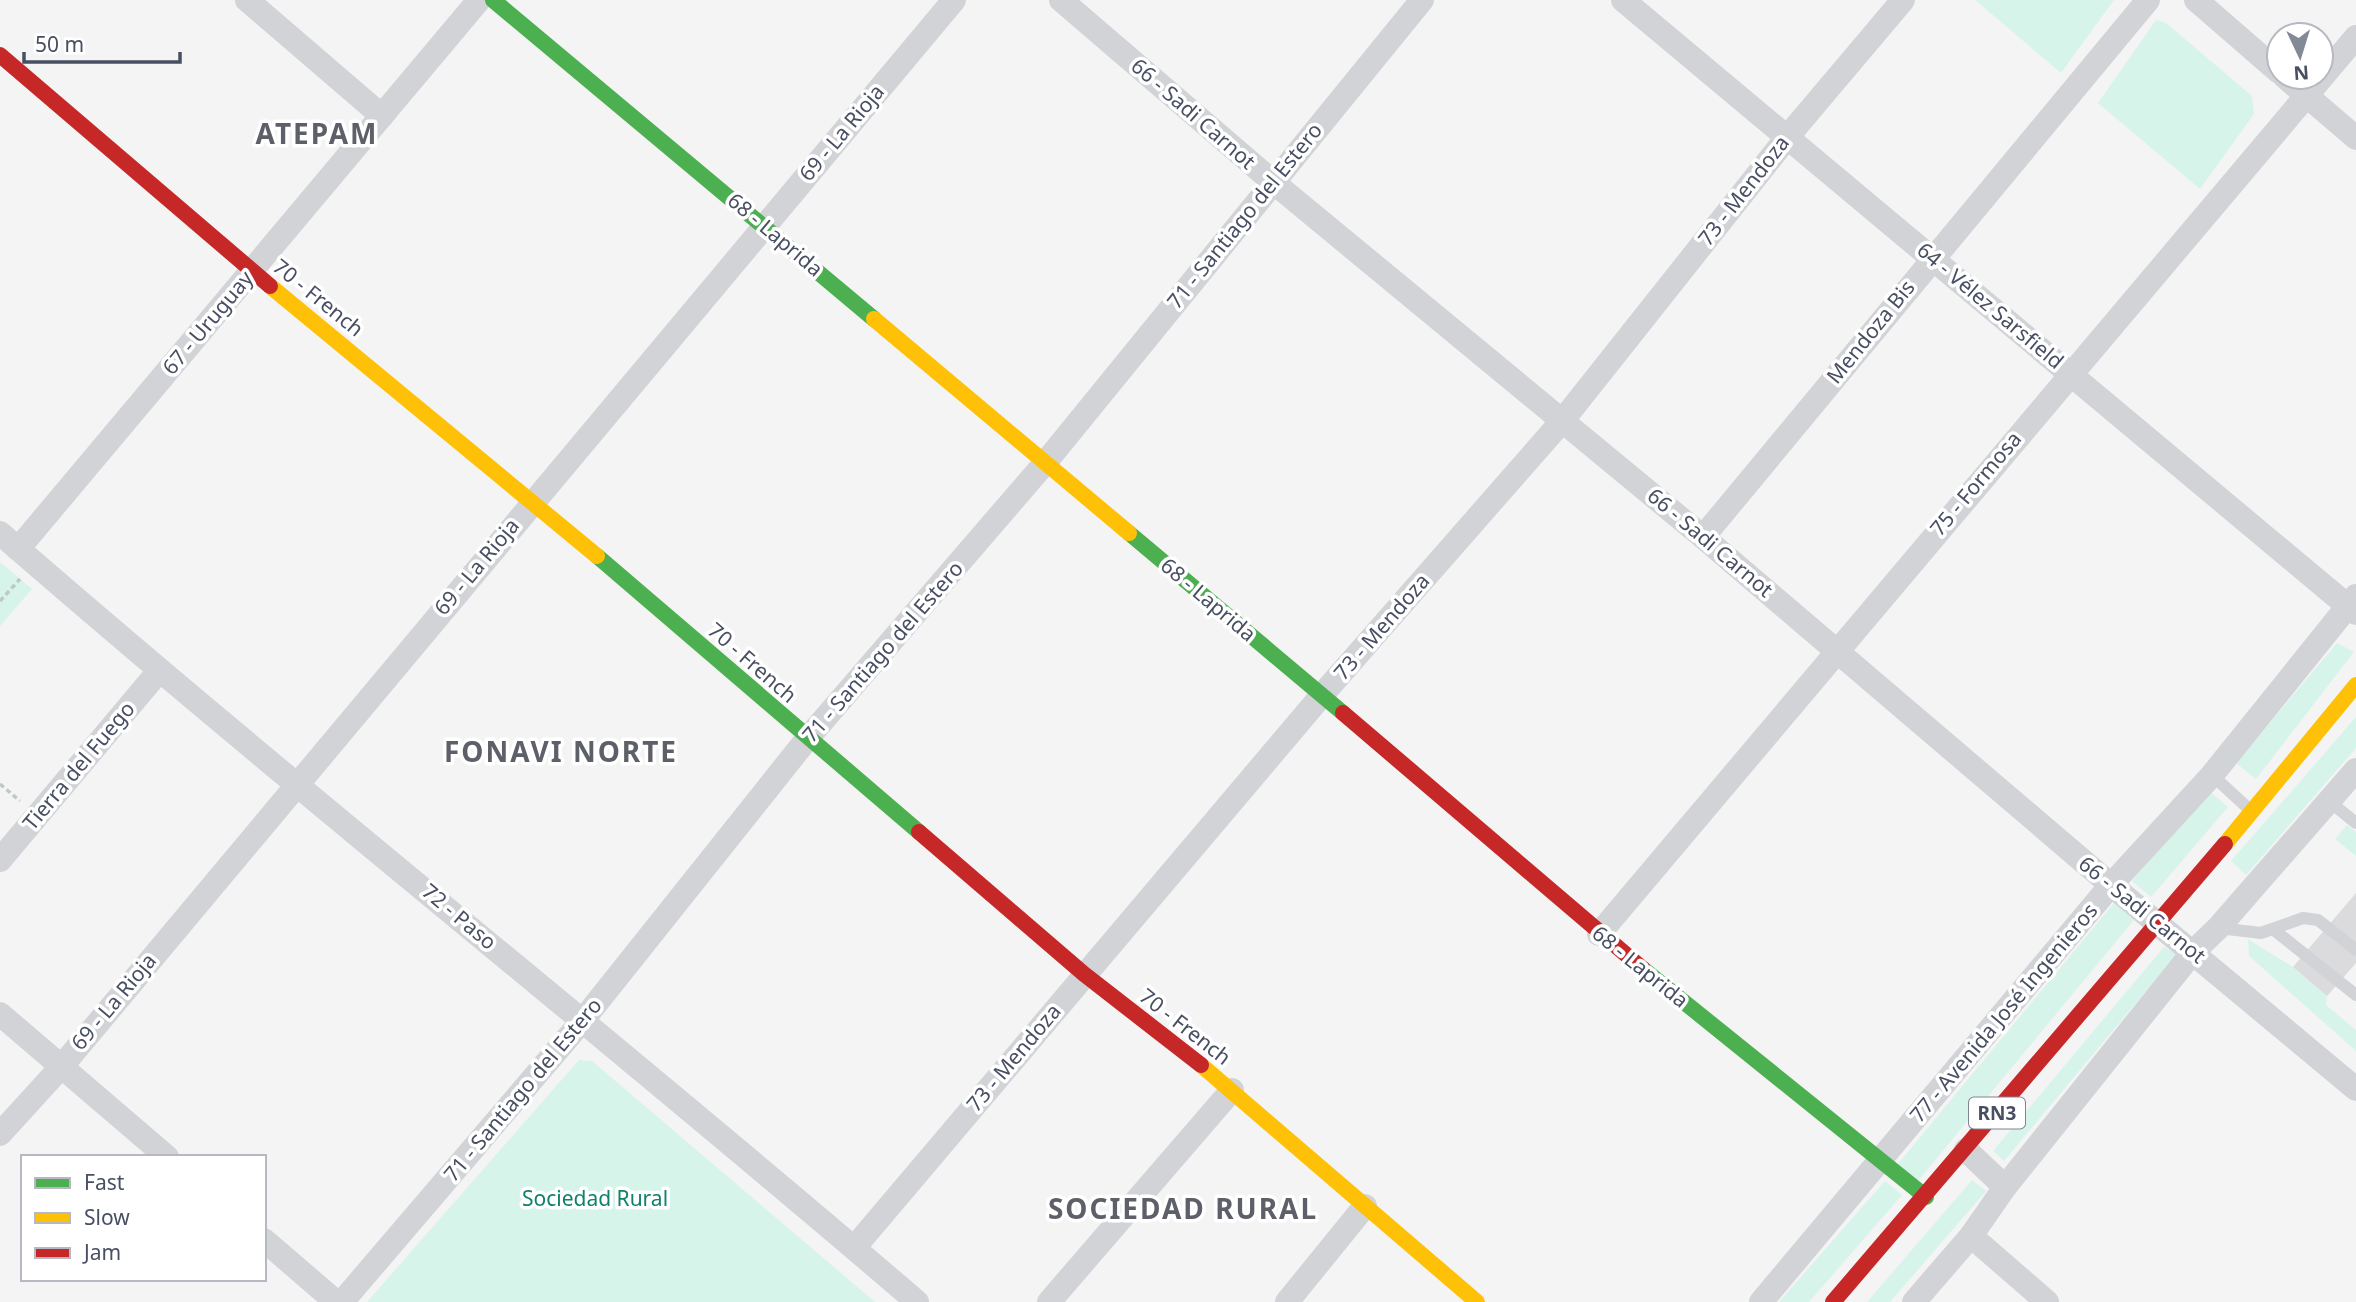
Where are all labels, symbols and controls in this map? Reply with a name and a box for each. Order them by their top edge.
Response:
scale bar [24,21,180,65]
north arrow [2265,21,2335,91]
text: 50 m [35,30,84,58]
street label: 66 - Sadi Carnot [1126,52,1262,175]
text: N [2293,59,2310,86]
street label: 69 - La Rioja [792,78,890,187]
district label: ATEPAM [255,114,379,152]
street label: 71 - Santiago del Estero [1160,117,1328,314]
street label: 73 - Mendoza [1691,130,1795,251]
street label: 68 - Laprida [722,186,829,282]
street label: 64 - Vélez Sarsfield [1912,236,2070,375]
street label: 70 - French [268,252,370,342]
street label: 67 - Uruguay [156,264,259,380]
street label: Mendoza Bis [1820,274,1921,389]
street label: 75 - Formosa [1923,425,2027,541]
street label: 66 - Sadi Carnot [1642,481,1780,603]
street label: 69 - La Rioja [427,512,525,621]
street label: 68 - Laprida [1155,551,1262,647]
street label: 71 - Santiago del Estero [796,555,969,748]
street label: 73 - Mendoza [1327,567,1435,686]
street label: 70 - French [702,616,803,708]
street label: Tierra del Fuego [16,695,140,836]
district label: FONAVI NORTE [444,732,678,770]
street label: 66 - Sadi Carnot [2073,849,2212,969]
street label: 72 - Paso [417,877,503,956]
street label: 77 - Avenida José Ingenieros [1903,897,2103,1128]
street label: 68 - Laprida [1587,919,1695,1014]
street label: 69 - La Rioja [64,947,162,1056]
street label: 70 - French [1134,982,1237,1071]
street label: 71 - Santiago del Estero [437,992,607,1187]
street label: 73 - Mendoza [960,998,1067,1117]
road number: RN3 [1969,1098,2025,1128]
legend [21,1155,266,1281]
text: Fast [84,1168,125,1196]
park label: Sociedad Rural [522,1184,668,1212]
district label: SOCIEDAD RURAL [1048,1189,1318,1227]
text: Slow [84,1203,130,1231]
text: Jam [82,1238,121,1266]

